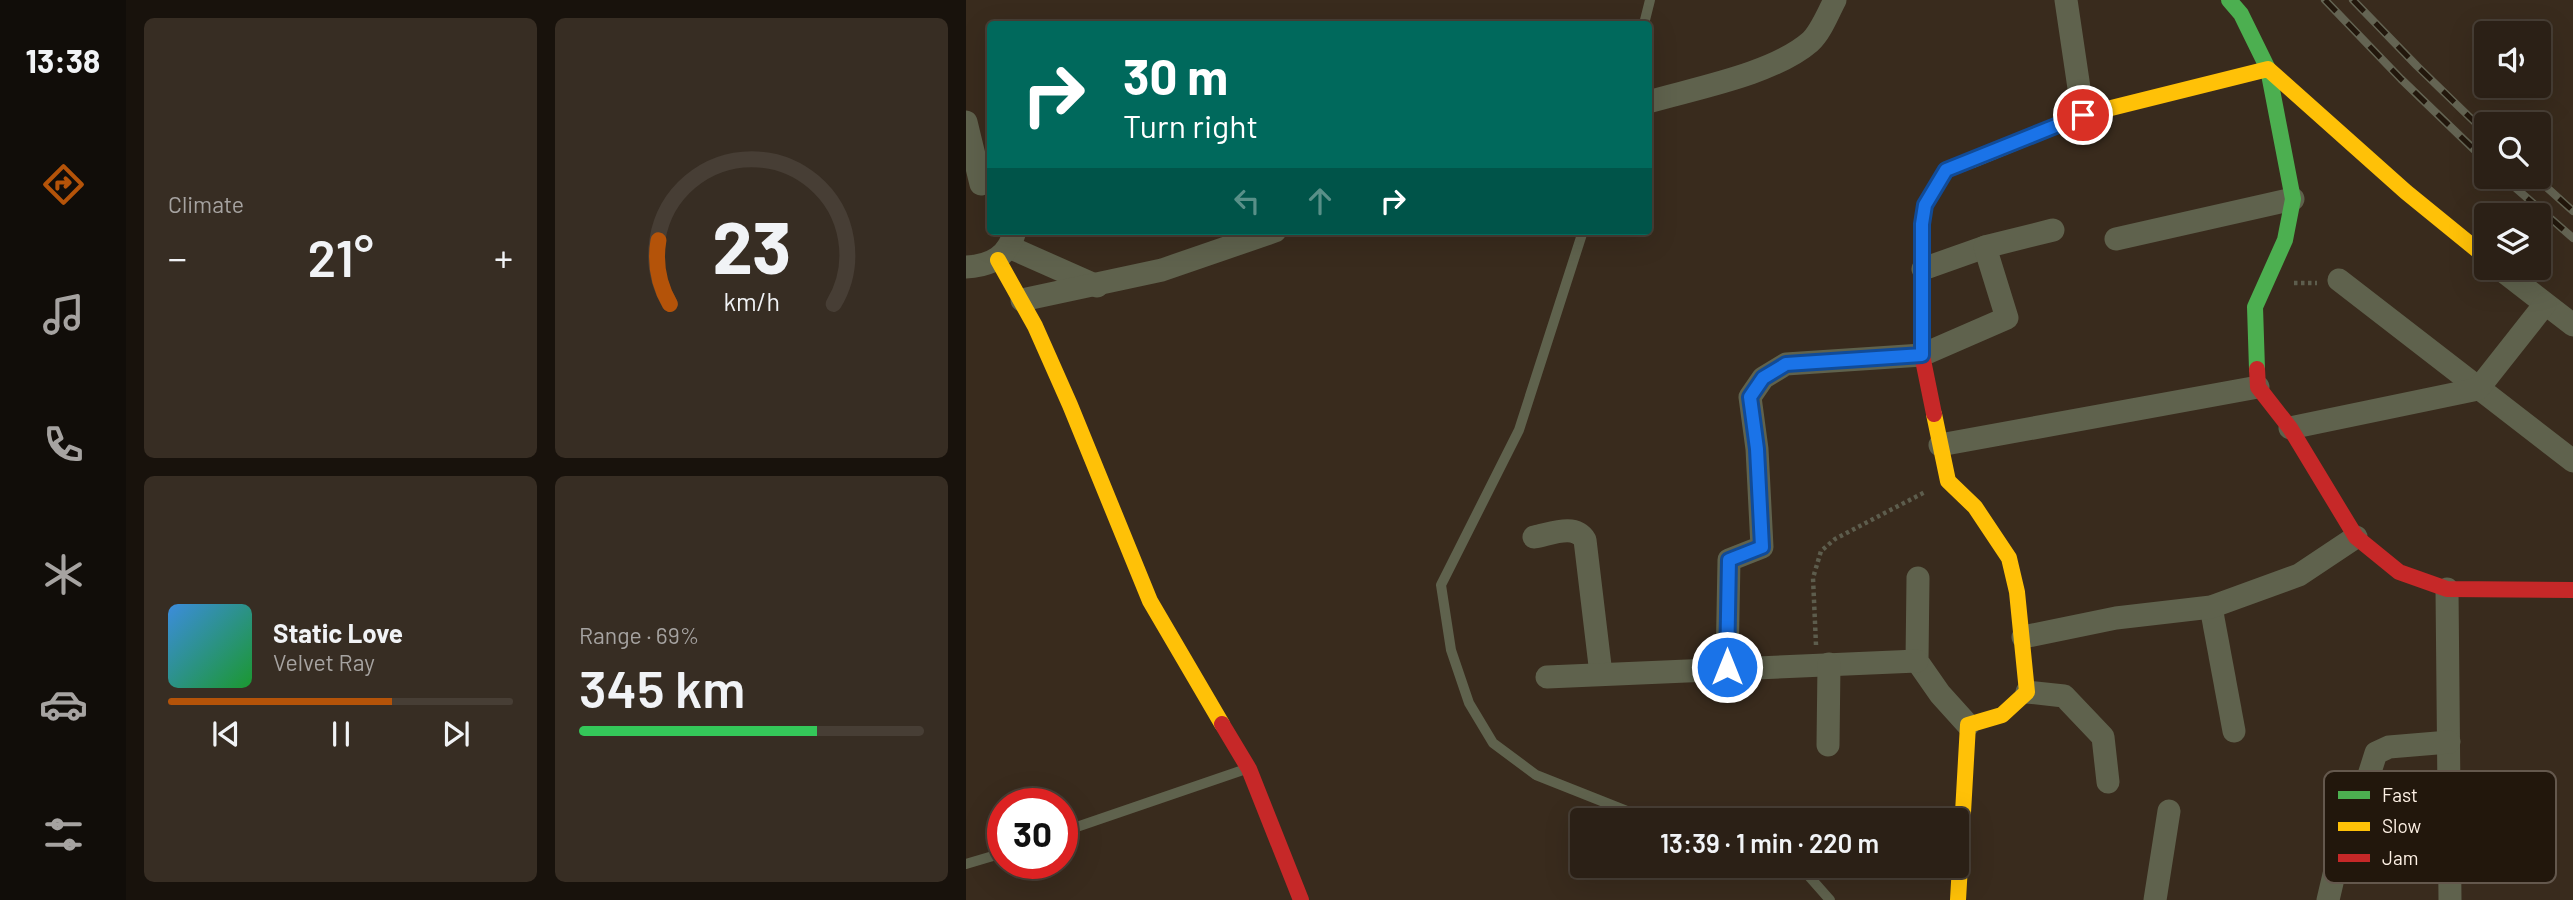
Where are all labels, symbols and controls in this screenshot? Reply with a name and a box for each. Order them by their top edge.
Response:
map controls [2474,21,2551,280]
button: sound [2474,21,2551,98]
text: 13:38 [26,41,100,79]
text: 30 m [1123,46,1228,105]
icon: right [1008,49,1099,140]
pin [2053,85,2113,145]
icon: arrive [2064,96,2102,134]
text: Turn right [1123,106,1258,144]
button: search [2474,112,2551,189]
icon: directions [39,160,88,209]
icon: left [1228,182,1266,220]
icon: ahead [1301,182,1339,220]
icon: right [1374,182,1412,220]
text: Climate [168,190,244,218]
text: 23 [712,201,791,289]
button: layers [2474,203,2551,280]
text: 21° [307,225,374,287]
text: − [168,234,187,280]
text: + [494,234,513,280]
text: km/h [723,286,780,316]
icon: music [39,290,88,339]
icon: phone [39,420,88,469]
icon: climate [39,550,88,599]
text: Static Love [273,617,403,648]
text: Range · 69% [579,621,699,649]
position arrow [1690,630,1764,704]
text: Velvet Ray [273,648,375,676]
text: 345 km [579,656,745,718]
icon: car [39,680,88,729]
icon: previous [207,715,245,753]
icon: pause [322,715,360,753]
icon: next [437,715,475,753]
legend [2324,771,2556,883]
text: Fast [2382,783,2418,806]
speed limit sign: 30 [987,788,1078,879]
icon: filters [39,810,88,859]
text: Slow [2382,814,2421,837]
text: 13:39 · 1 min · 220 m [1660,827,1879,858]
text: Jam [2382,846,2418,869]

